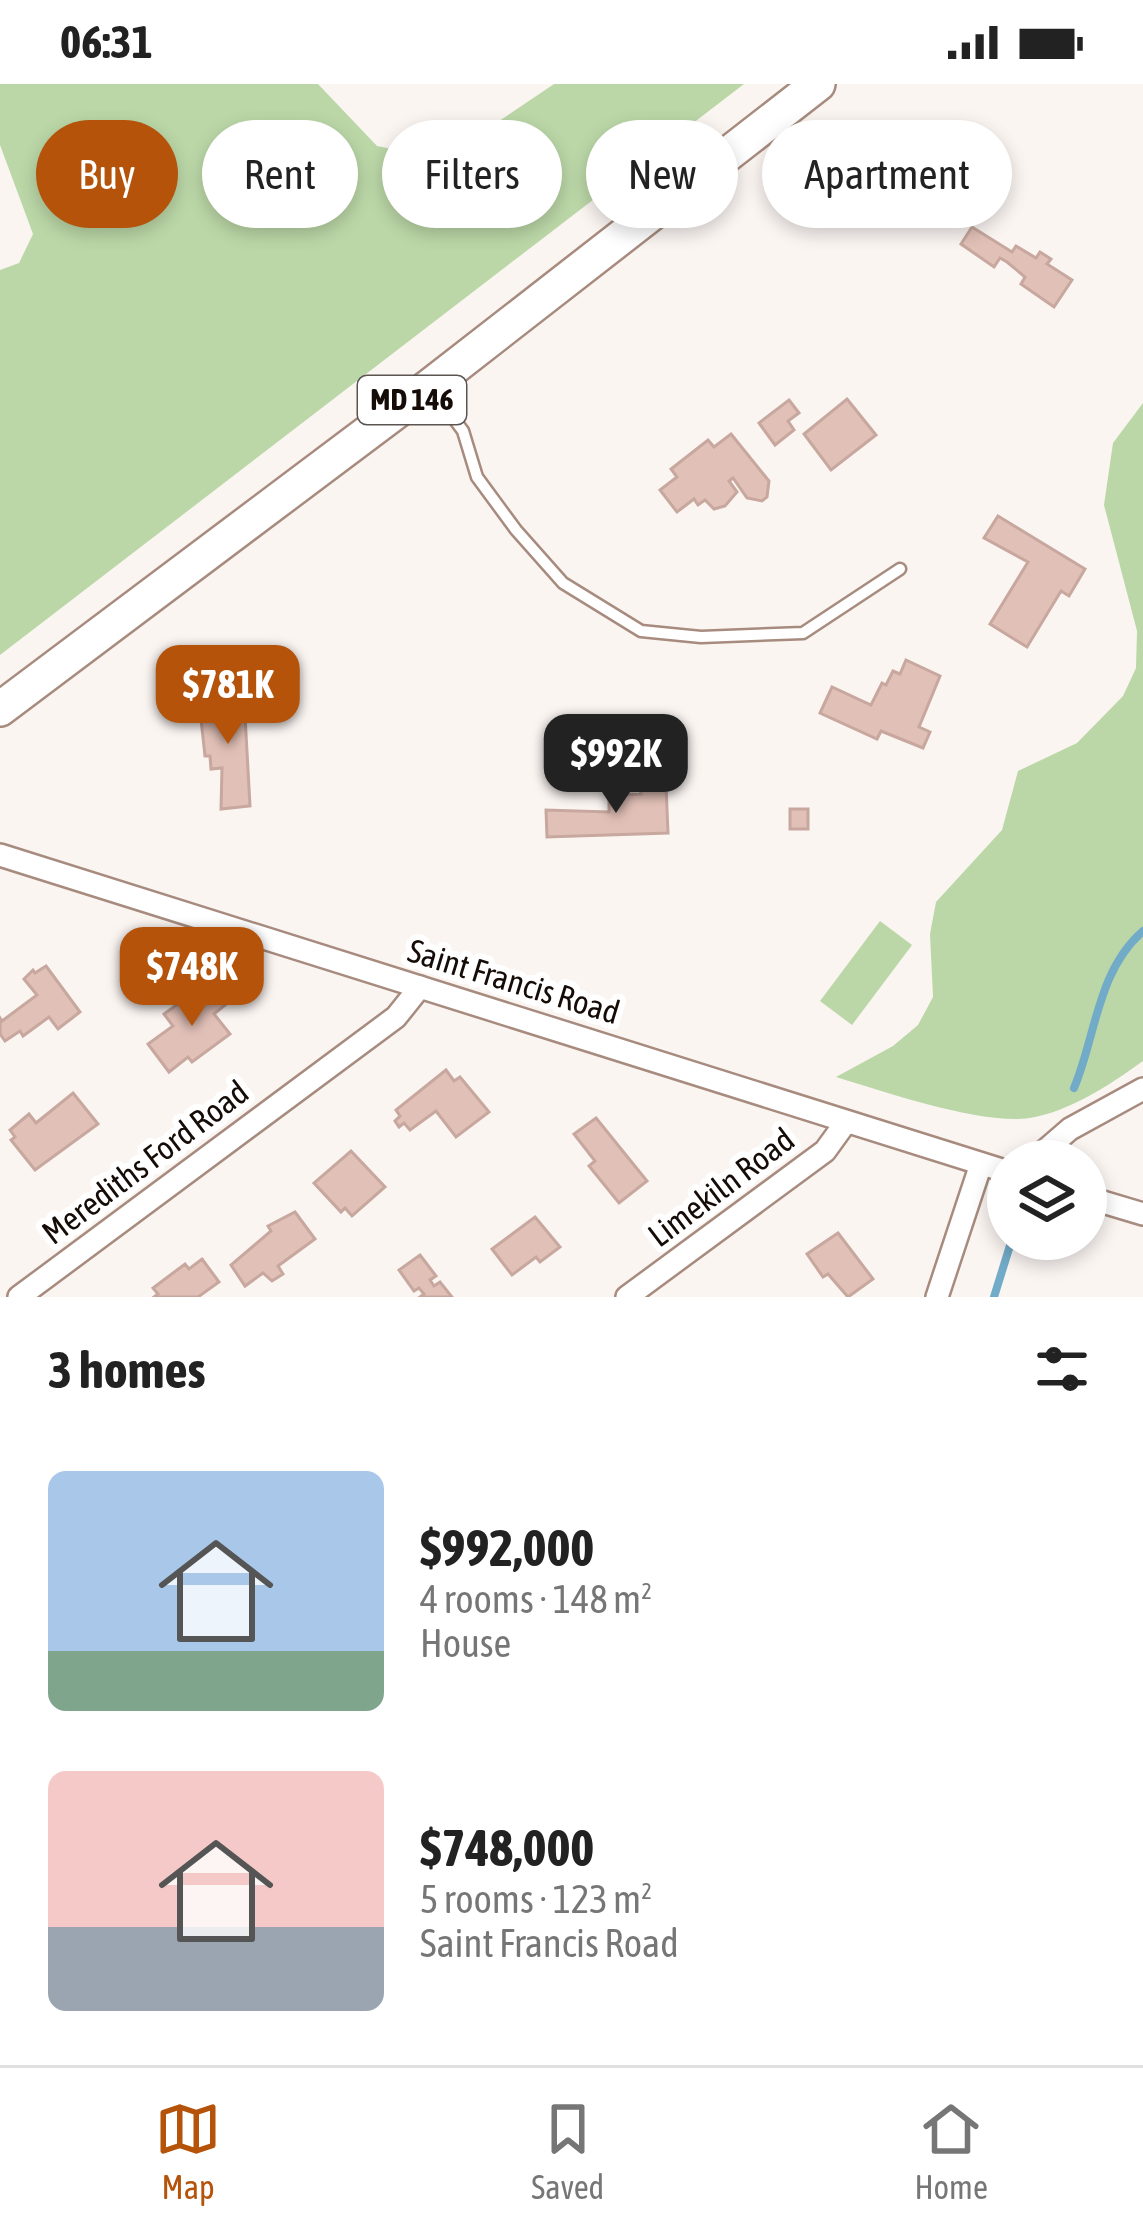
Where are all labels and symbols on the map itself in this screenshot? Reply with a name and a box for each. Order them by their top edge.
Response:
road number: MD 146 [358,376,466,424]
pin: $781K [144,645,312,747]
pin: $992K [532,714,700,816]
pin: $748K [108,927,276,1029]
street label: Saint Francis Road [404,931,624,1031]
street label: Merediths Ford Road [35,1072,255,1252]
street label: Limekiln Road [641,1120,801,1254]

